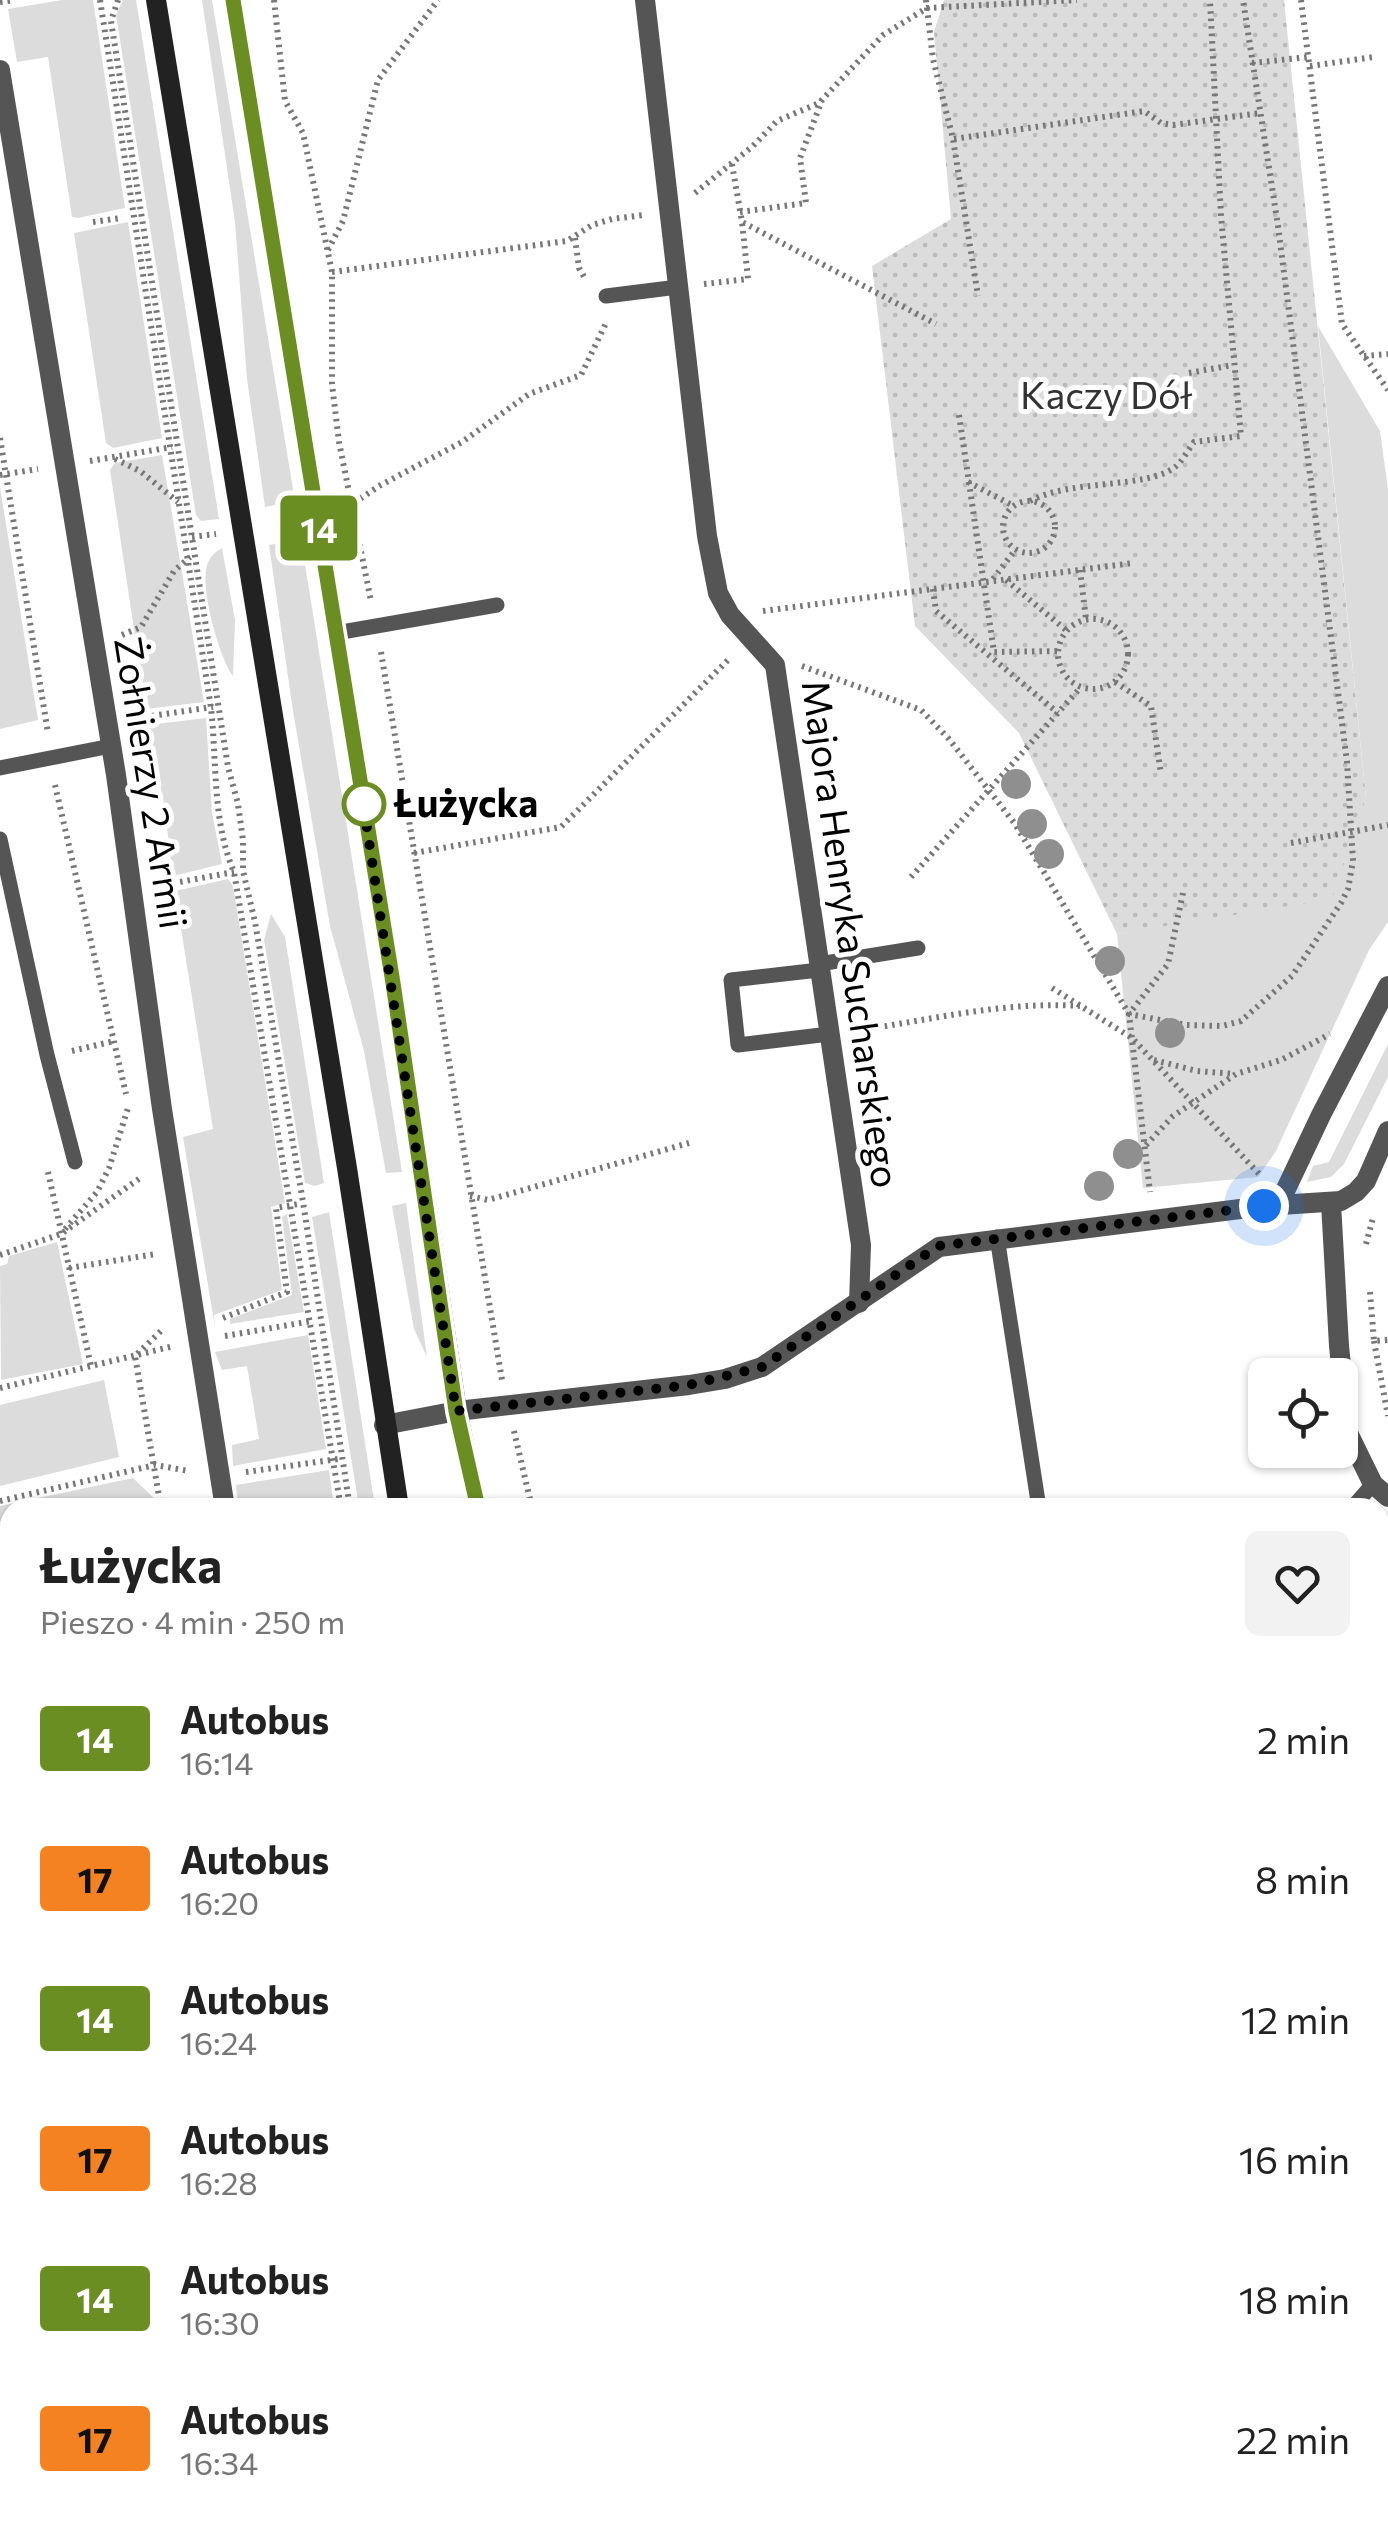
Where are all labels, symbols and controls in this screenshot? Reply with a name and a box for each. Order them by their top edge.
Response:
park label: Kaczy Dół [1020,370,1193,417]
line badge: 14 [274,496,364,560]
text: 14 [300,507,338,550]
street label: Żołnierzy 2 Armii [106,633,199,932]
street label: Majora Henryka Sucharskiego [794,677,911,1191]
place label: Łużycka [393,778,538,825]
marker: Łużycka [343,783,385,825]
your location [1239,1181,1289,1231]
map controls [1248,1358,1358,1468]
button: locate [1248,1358,1358,1468]
button: heart [1245,1531,1350,1636]
text: Łużycka [40,1534,222,1593]
text: Pieszo · 4 min · 250 m [40,1601,345,1641]
text: Autobus [180,1695,329,1742]
text: 2 min [1257,1715,1350,1762]
text: 14 [76,1717,114,1760]
text: 16:14 [180,1742,254,1782]
text: Autobus [180,1835,329,1882]
text: 8 min [1255,1855,1350,1902]
text: 17 [77,1857,113,1900]
text: 16:20 [180,1882,259,1922]
text: Autobus [180,1975,329,2022]
text: 12 min [1241,1995,1350,2042]
text: 14 [76,1997,114,2040]
text: 16:24 [180,2022,257,2062]
text: Autobus [180,2115,329,2162]
text: 16 min [1239,2135,1350,2182]
text: 17 [77,2137,113,2180]
text: 16:28 [180,2162,258,2202]
text: Autobus [180,2255,329,2302]
text: 18 min [1239,2275,1350,2322]
text: 14 [76,2277,114,2320]
text: 16:30 [180,2302,260,2342]
text: Autobus [180,2395,329,2442]
text: 22 min [1236,2415,1350,2462]
text: 17 [77,2417,113,2460]
text: 16:34 [180,2442,258,2482]

